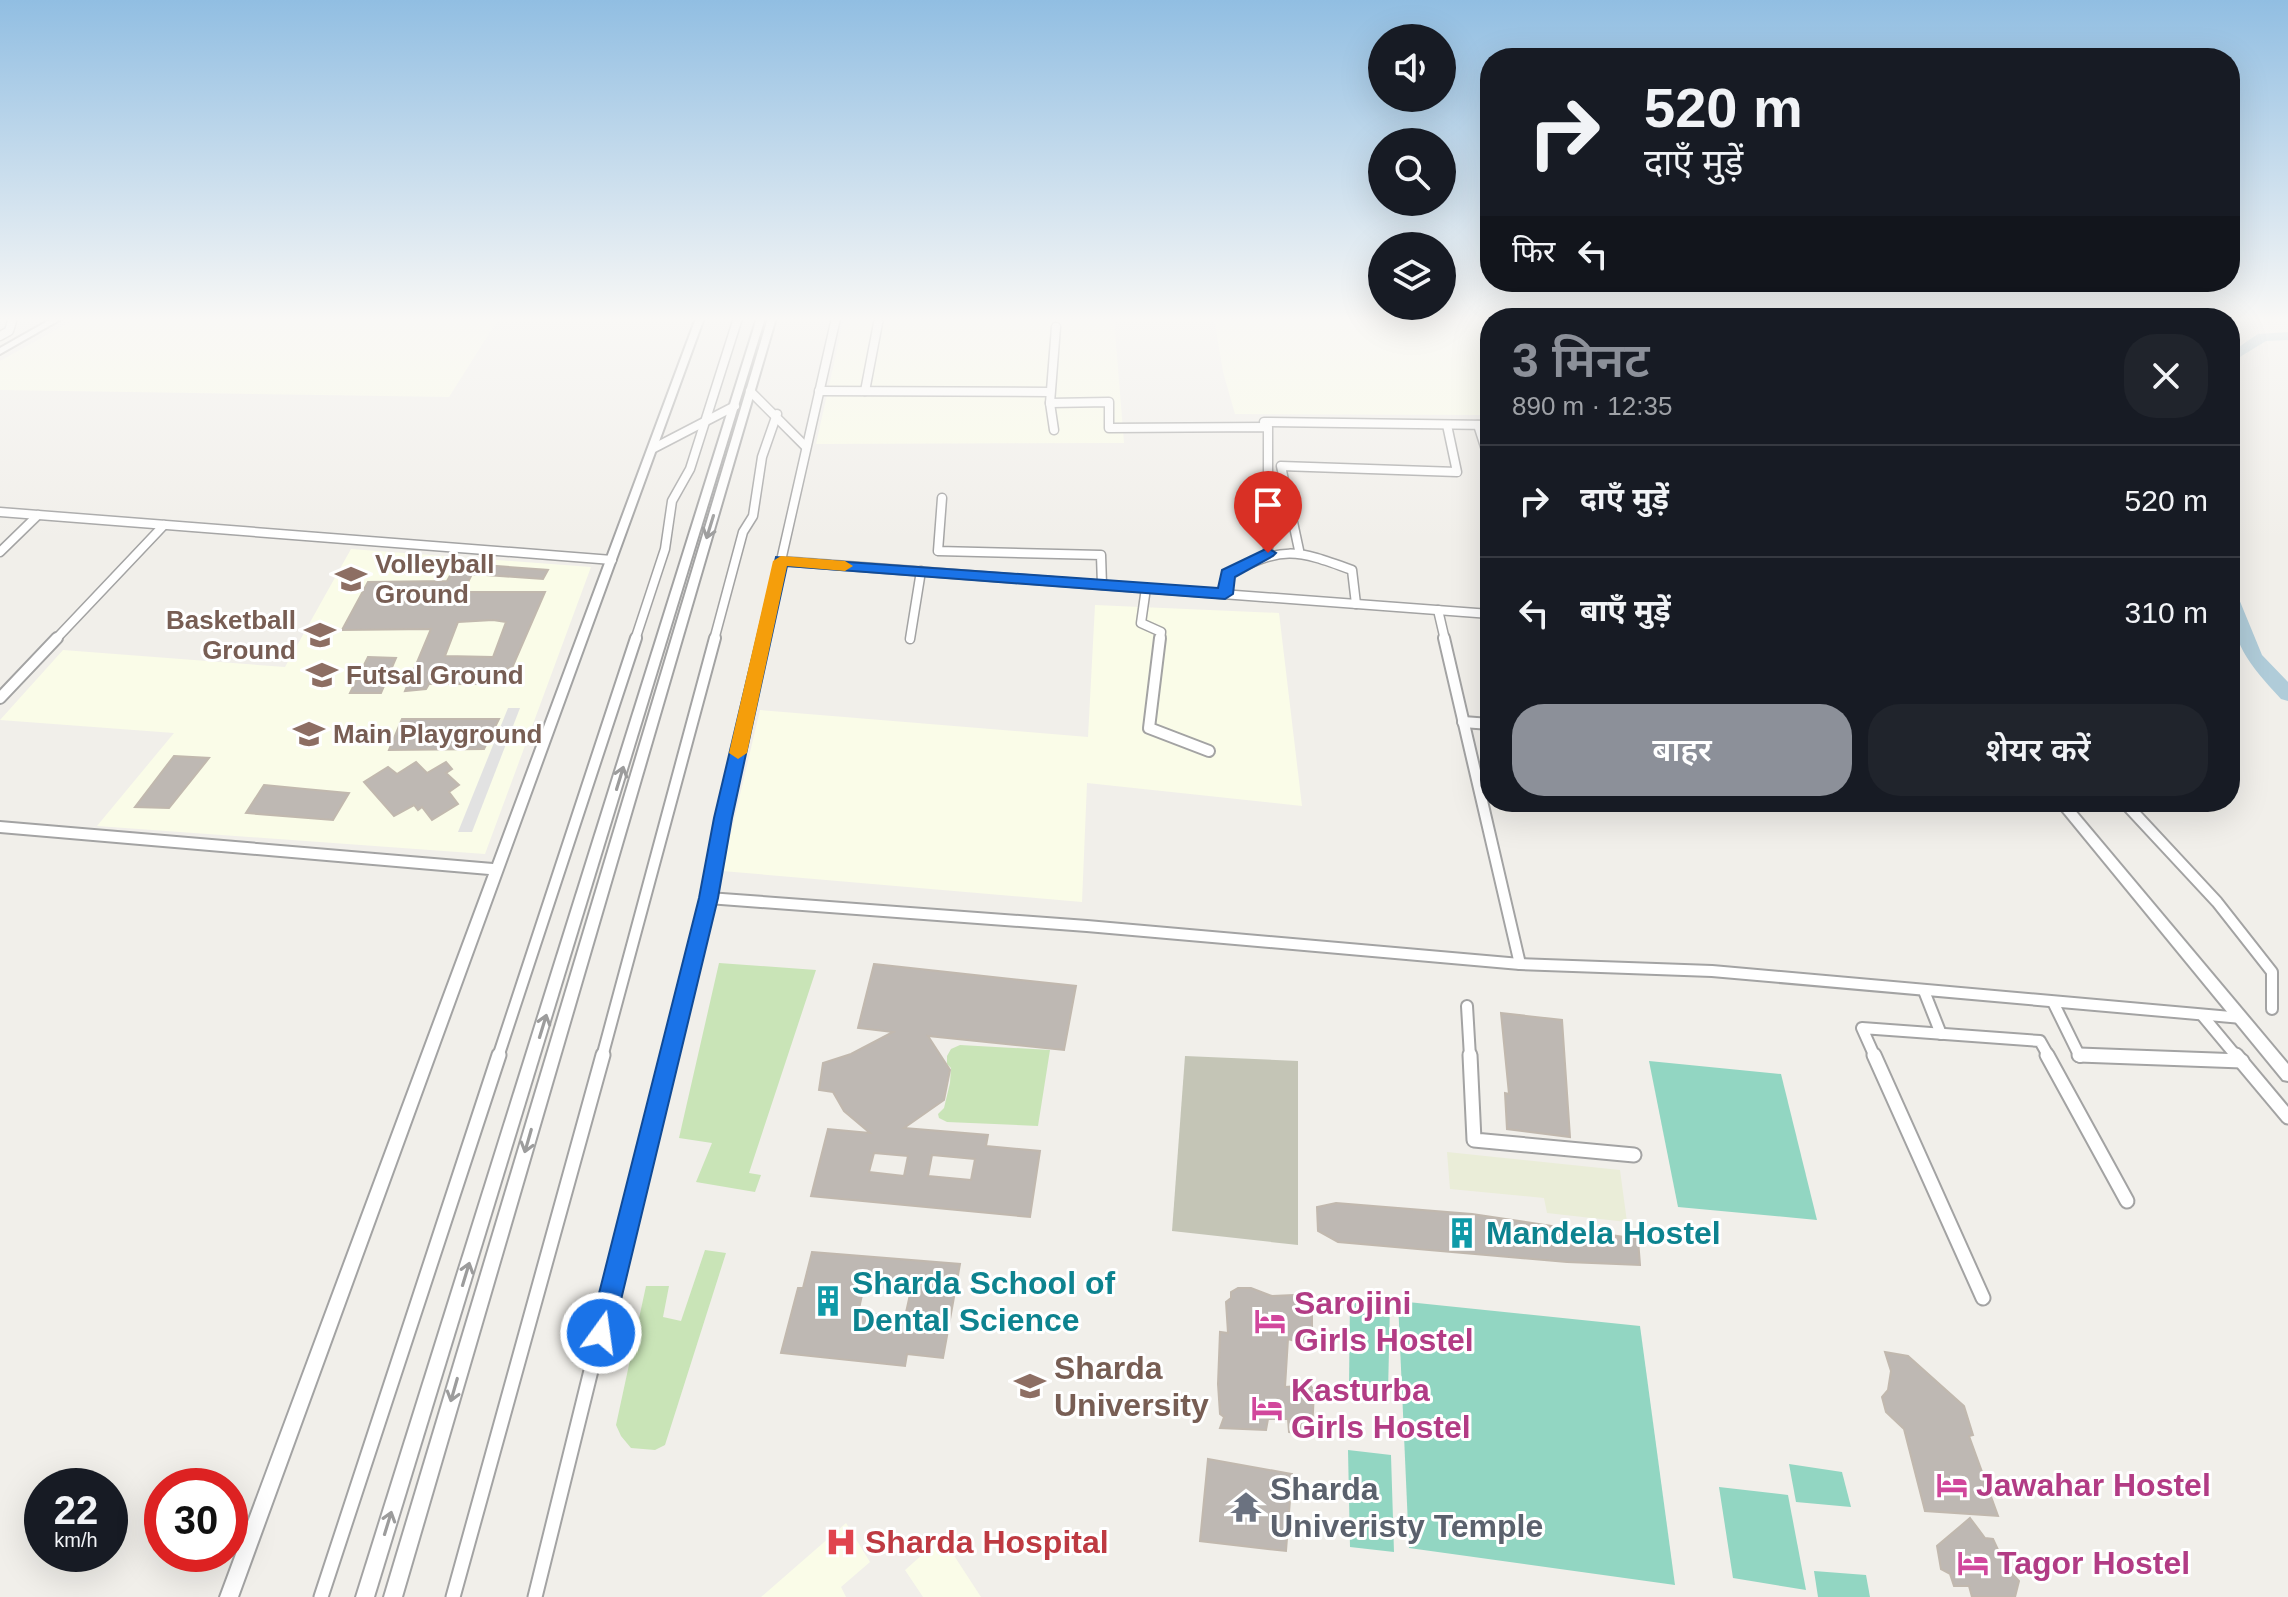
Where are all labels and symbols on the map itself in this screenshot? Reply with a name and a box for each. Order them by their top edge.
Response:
pin [1234,471,1302,553]
one-way arrow [702,513,717,539]
place label: Volleyball Ground [375,549,494,609]
school or university icon: Volleyball Ground [334,562,368,596]
place label: Basketball Ground [166,605,296,665]
school or university icon: Basketball Ground [303,618,337,652]
school or university icon: Futsal Ground [305,658,339,692]
place label: Futsal Ground [346,660,524,690]
school or university icon: Main Playground [292,717,326,751]
place label: Main Playground [333,719,542,749]
one-way arrow [613,765,628,791]
one-way arrow [537,1014,551,1039]
one-way arrow [520,1128,534,1153]
place label: Mandela Hostel [1486,1215,1721,1251]
building icon: Mandela Hostel [1445,1216,1479,1250]
one-way arrow [459,1262,474,1287]
place label: Sharda School of Dental Science [852,1265,1115,1338]
building icon: Sharda School of Dental Science [811,1284,845,1318]
place label: Sarojini Girls Hostel [1294,1285,1474,1358]
position arrow [559,1291,643,1375]
hotel icon: Sarojini Girls Hostel [1253,1304,1287,1338]
place label: Sharda University [1054,1350,1209,1423]
school or university icon: Sharda University [1013,1369,1047,1403]
place label: Kasturba Girls Hostel [1291,1372,1471,1445]
one-way arrow [446,1377,461,1403]
hotel icon: Kasturba Girls Hostel [1250,1391,1284,1425]
place label: Jawahar Hostel [1976,1467,2211,1503]
speed limit sign: 30 [144,1468,248,1572]
hotel icon: Jawahar Hostel [1935,1468,1969,1502]
place label: Sharda Univeristy Temple [1270,1471,1543,1544]
temple icon: Sharda Univeristy Temple [1229,1490,1263,1524]
one-way arrow [381,1510,396,1536]
place label: Sharda Hospital [865,1524,1109,1560]
hospital icon: Sharda Hospital [824,1525,858,1559]
place label: Tagor Hostel [1997,1545,2190,1581]
hotel icon: Tagor Hostel [1956,1546,1990,1580]

